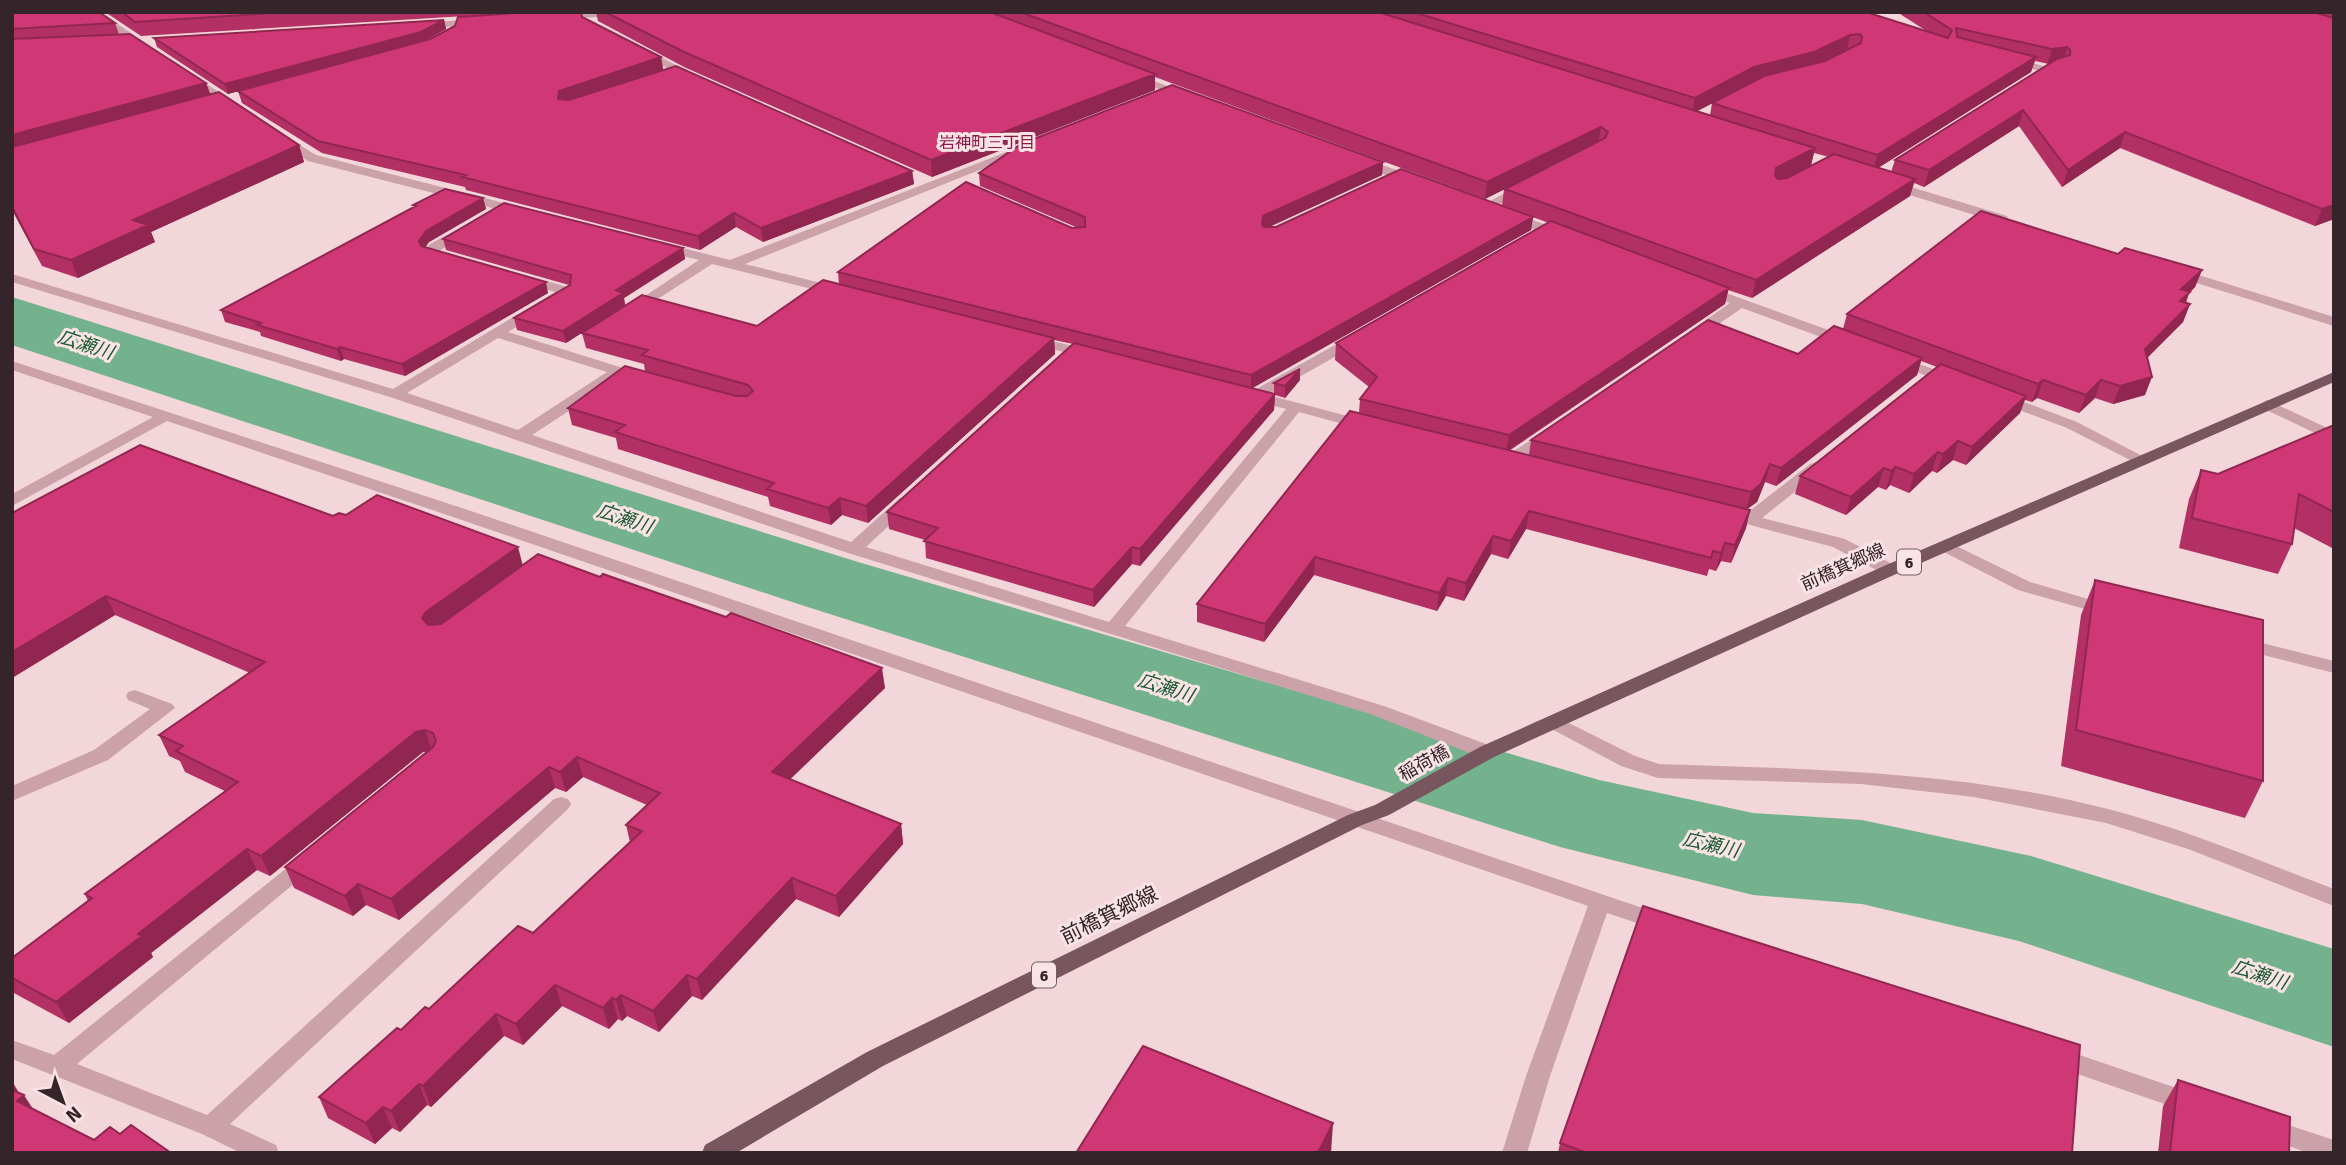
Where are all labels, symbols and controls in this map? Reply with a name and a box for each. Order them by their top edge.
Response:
district label: 岩神町三丁目 [939,133,1035,153]
water label: 広瀬川 [55,325,118,366]
water label: 広瀬川 [594,499,657,540]
street label: 前橋箕郷線 [1797,539,1889,595]
road number: 6 [1897,550,1921,575]
water label: 広瀬川 [1135,668,1198,708]
street label: 稲荷橋 [1395,740,1453,786]
water label: 広瀬川 [1680,827,1743,864]
street label: 前橋箕郷線 [1056,880,1162,950]
water label: 広瀬川 [2229,955,2292,996]
road number: 6 [1032,962,1056,987]
north arrow [28,1067,98,1137]
text: N [61,1101,86,1127]

